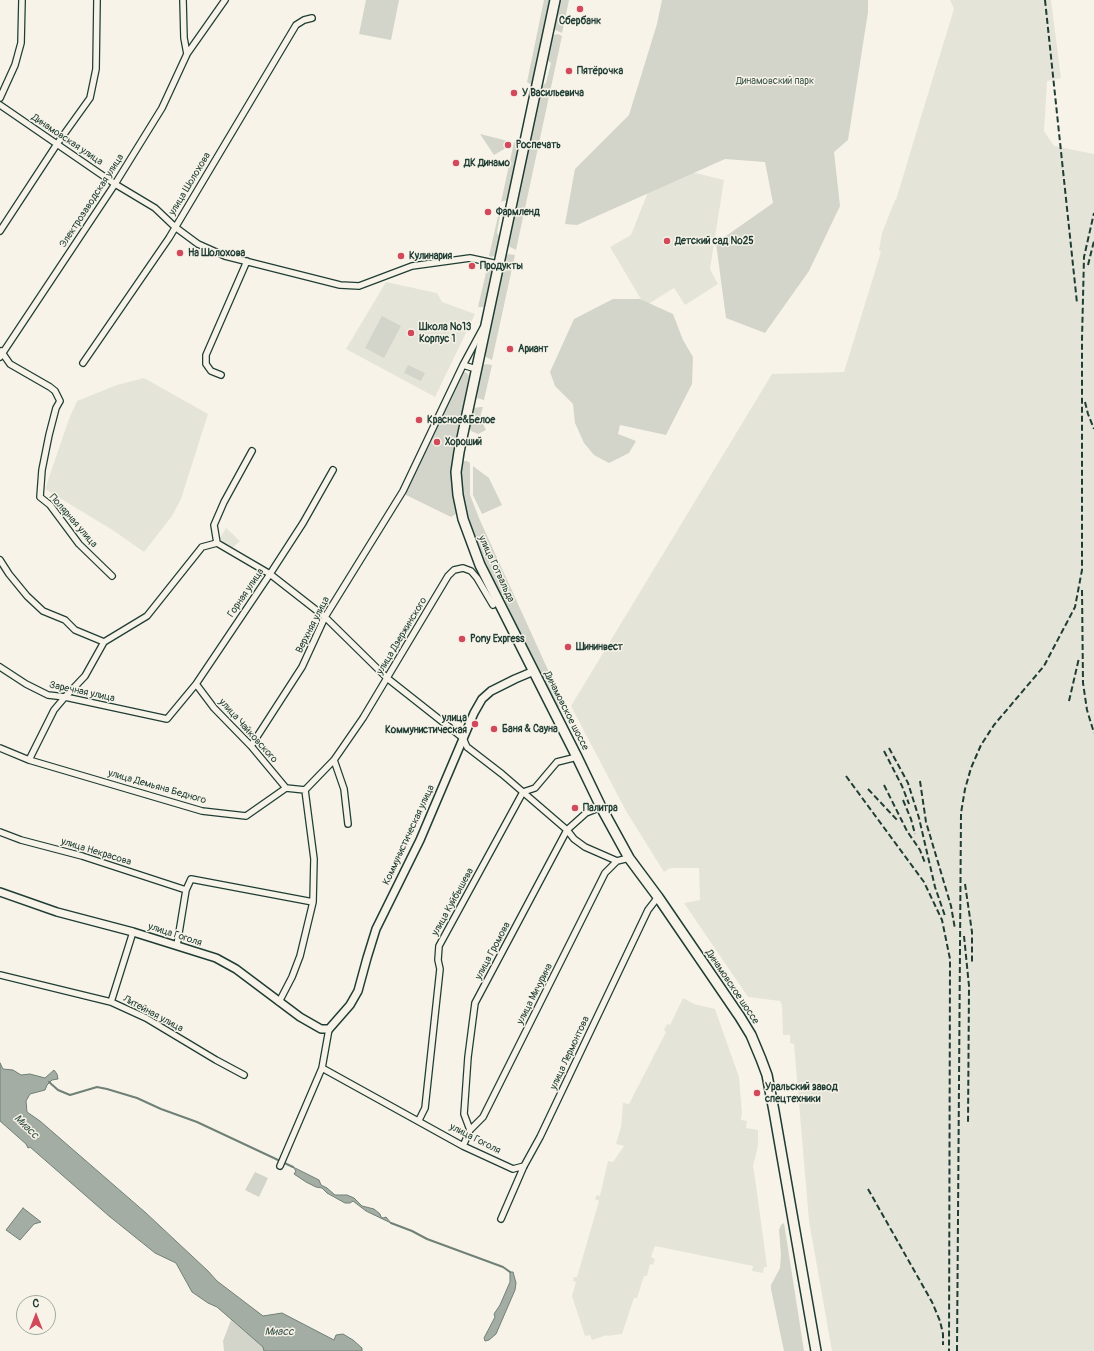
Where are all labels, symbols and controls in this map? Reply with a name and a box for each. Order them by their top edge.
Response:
marker: Сбербанк [575,4,585,14]
place label: Сбербанк [559,15,601,27]
place label: Пятёрочка [577,65,623,77]
marker: Пятёрочка [564,66,574,76]
park label: Динамовский парк [736,75,814,87]
place label: У Васильевича [522,87,584,99]
marker: У Васильевича [509,88,519,98]
street label: Динамовская улица [29,112,105,168]
place label: Роспечать [516,139,561,151]
marker: Роспечать [503,140,513,150]
street label: улица Шолохова [167,150,213,218]
street label: Электрозаводская улица [57,152,127,250]
place label: ДК Динамо [464,157,510,169]
marker: ДК Динамо [451,158,461,168]
place label: Фармленд [496,206,540,218]
marker: Фармленд [483,207,493,217]
place label: Детский сад №25 [675,235,754,247]
marker: Детский сад №25 [662,236,672,246]
place label: На Шолохова [188,247,245,259]
marker: На Шолохова [175,248,185,258]
place label: Кулинария [409,250,452,262]
marker: Кулинария [396,251,406,261]
place label: Продукты [480,260,523,272]
marker: Продукты [467,261,477,271]
place label: Школа №13 Корпус 1 [419,321,471,344]
marker: Школа №13 Корпус 1 [406,328,416,338]
place label: Ариант [518,343,548,355]
marker: Ариант [505,344,515,354]
place label: Красное&Белое [427,414,495,426]
marker: Красное&Белое [414,415,424,425]
place label: Хороший [445,436,482,448]
marker: Хороший [432,437,442,447]
street label: Полярная улица [46,492,100,550]
street label: улица Готвальда [475,534,517,604]
street label: Горная улица [225,566,267,620]
street label: Верхняя улица [294,595,332,655]
street label: улица Дзержинского [374,595,430,677]
place label: Pony Express [470,633,524,645]
marker: Pony Express [457,634,467,644]
place label: Шининвест [576,641,623,653]
marker: Шининвест [563,642,573,652]
street label: Динамовское шоссе [541,669,591,753]
street label: Заречная улица [48,679,116,705]
street label: улица Чайковского [216,696,280,766]
place label: улица Коммунистическая [385,712,467,736]
marker: улица Коммунистическая [470,719,480,729]
place label: Баня & Сауна [502,723,558,735]
marker: Баня & Сауна [489,724,499,734]
street label: улица Демьяна Бедного [106,767,208,807]
street label: Коммунистическая улица [381,783,437,887]
place label: Палитра [583,802,618,814]
marker: Палитра [570,803,580,813]
street label: улица Некрасова [59,836,133,868]
street label: улица Куйбышева [429,866,477,938]
street label: улица Громова [473,920,513,982]
street label: улица Гоголя [147,921,203,949]
street label: Динамовское шоссе [703,947,761,1027]
street label: улица Мичурина [514,961,556,1027]
street label: Литейная улица [121,993,185,1035]
street label: улица Лермонтова [548,1014,592,1092]
place label: Уральский завод спецтехники [765,1081,838,1104]
marker: Уральский завод спецтехники [752,1088,762,1098]
water label: Миасс [11,1112,41,1142]
street label: улица Гоголя [447,1121,503,1157]
north arrow [16,1295,56,1335]
text: С [33,1297,39,1310]
water label: Миасс [264,1325,294,1339]

